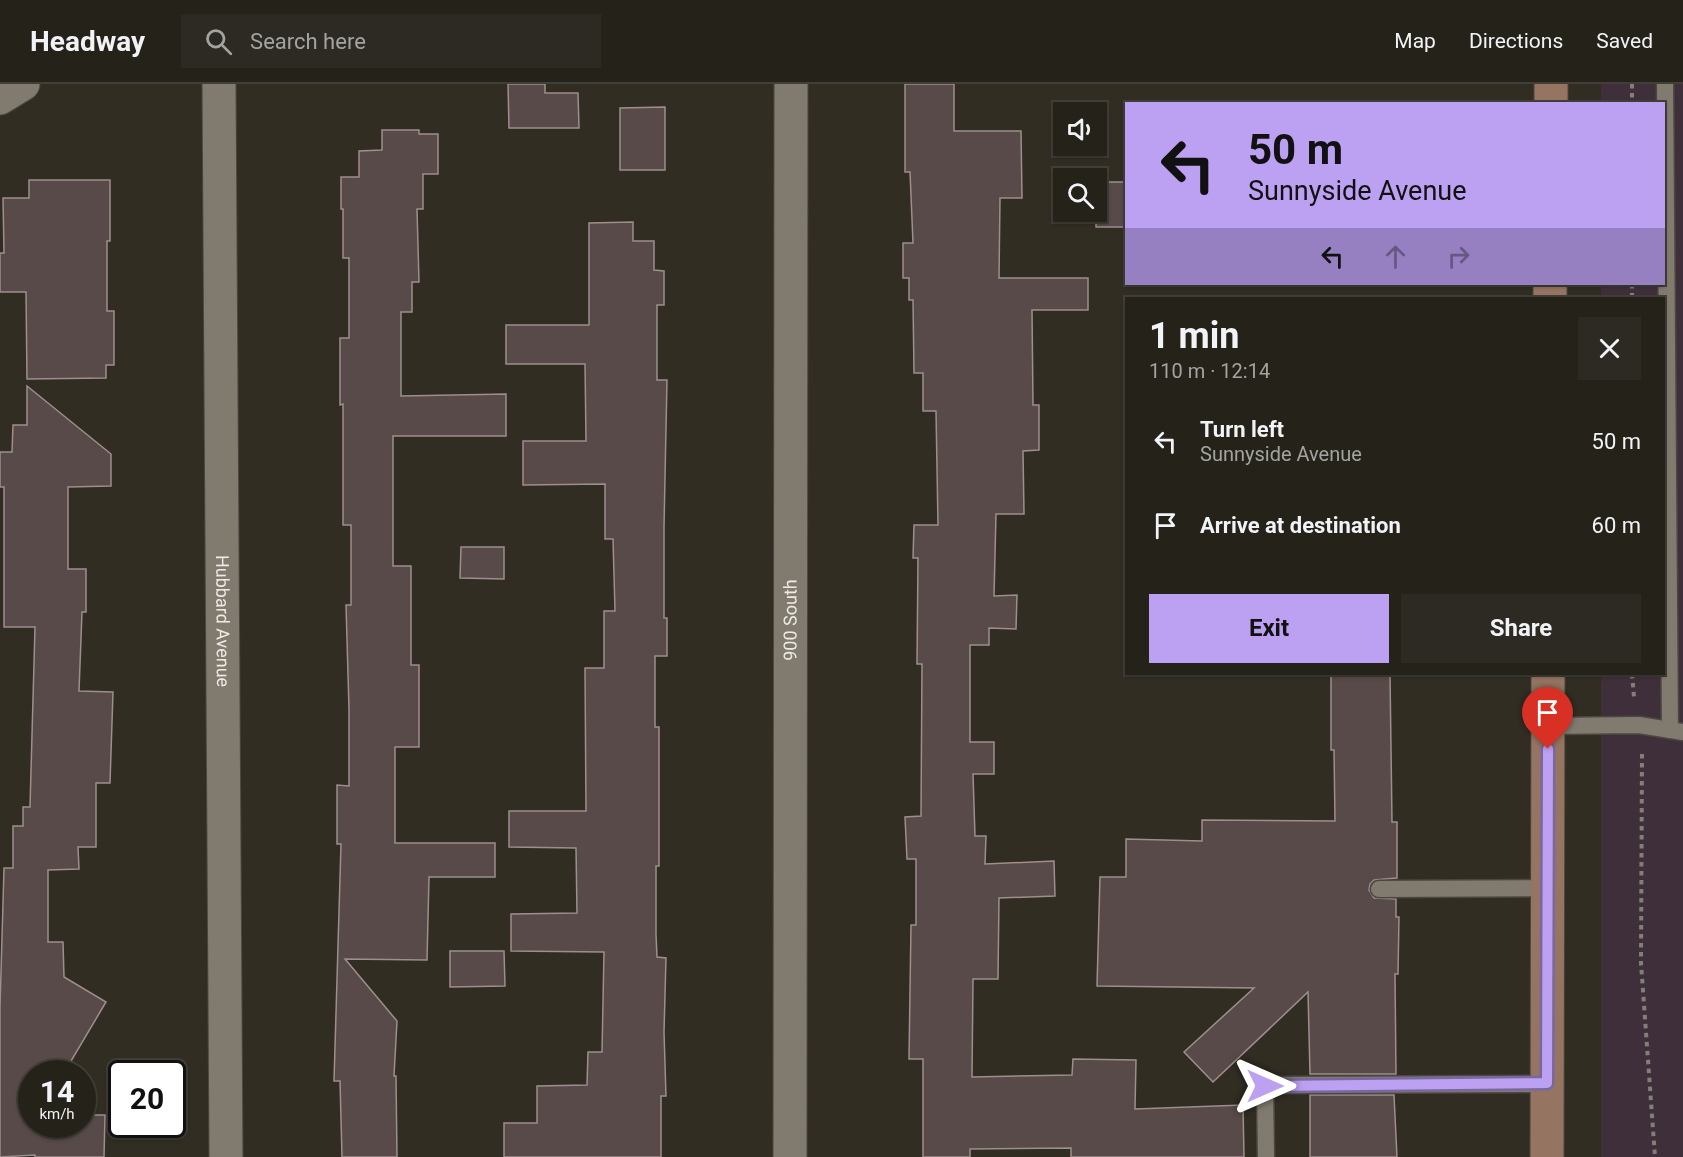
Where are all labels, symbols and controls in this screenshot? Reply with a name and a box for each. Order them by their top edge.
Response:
search box [181,14,601,68]
text: Headway [30,25,145,58]
icon: search [202,25,235,58]
text: Search here [250,29,366,54]
text: Map [1394,29,1436,53]
text: Directions [1469,29,1563,53]
text: Saved [1596,29,1653,53]
map controls [1053,102,1107,222]
button: sound [1053,102,1107,156]
text: 50 m [1248,125,1343,174]
icon: left [1149,126,1227,204]
button: search [1053,168,1107,222]
text: Sunnyside Avenue [1248,175,1467,207]
icon: left [1316,240,1349,273]
icon: ahead [1379,240,1412,273]
icon: right [1442,240,1475,273]
text: 1 min [1149,315,1240,357]
button: close [1578,317,1641,380]
text: 110 m · 12:14 [1149,359,1270,383]
text: Turn left [1200,417,1284,442]
icon: left [1149,425,1182,458]
text: 50 m [1592,429,1641,454]
text: Sunnyside Avenue [1200,442,1362,466]
icon: arrive [1149,509,1182,542]
text: Arrive at destination [1200,513,1401,538]
text: 60 m [1592,513,1641,538]
street label: Hubbard Avenue [212,555,234,687]
street label: 900 South [779,579,801,661]
button: Exit [1149,594,1389,663]
button: Share [1401,594,1641,663]
pin [1522,687,1573,749]
icon: arrive [1531,696,1564,729]
position arrow [1233,1054,1297,1118]
speed limit sign: 20 [108,1060,186,1138]
text: 14 [40,1074,74,1109]
text: km/h [39,1105,75,1123]

